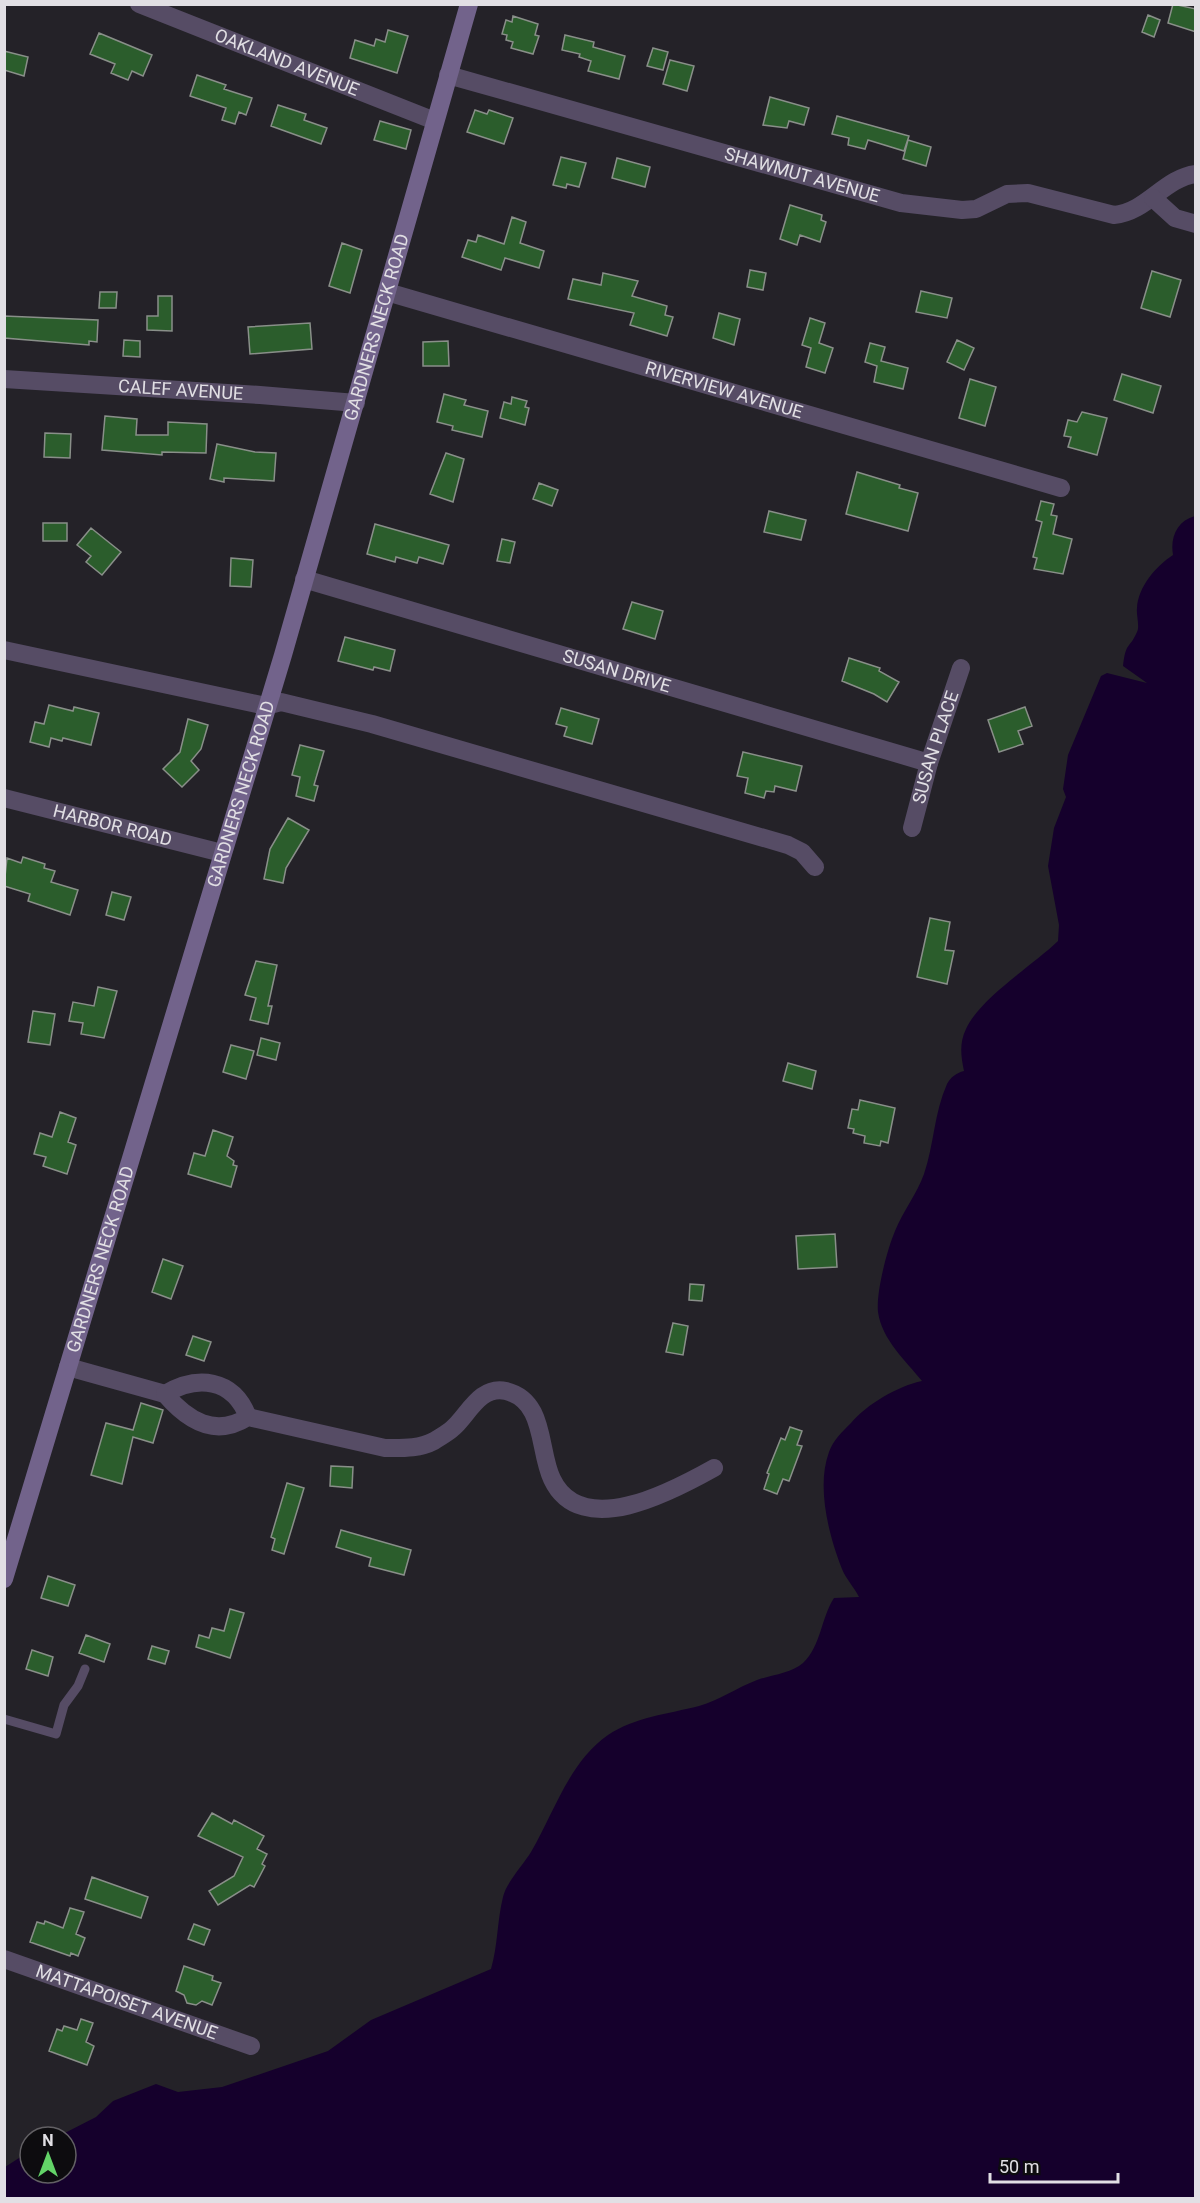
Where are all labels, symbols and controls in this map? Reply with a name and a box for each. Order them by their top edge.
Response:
street label: OAKLAND AVENUE [212,24,362,100]
street label: SHAWMUT AVENUE [722,143,882,207]
street label: GARDNERS NECK ROAD [339,231,413,423]
street label: RIVERVIEW AVENUE [643,357,805,422]
street label: CALEF AVENUE [118,375,244,404]
street label: SUSAN DRIVE [560,645,673,696]
street label: SUSAN PLACE [908,688,963,806]
street label: GARDNERS NECK ROAD [203,698,279,890]
street label: HARBOR ROAD [51,800,174,850]
street label: GARDNERS NECK ROAD [62,1163,138,1355]
street label: MATTAPOISET AVENUE [33,1960,220,2043]
north arrow [18,2125,78,2185]
text: N [42,2131,54,2150]
scale bar [990,2146,1118,2184]
text: 50 m [999,2156,1039,2177]

